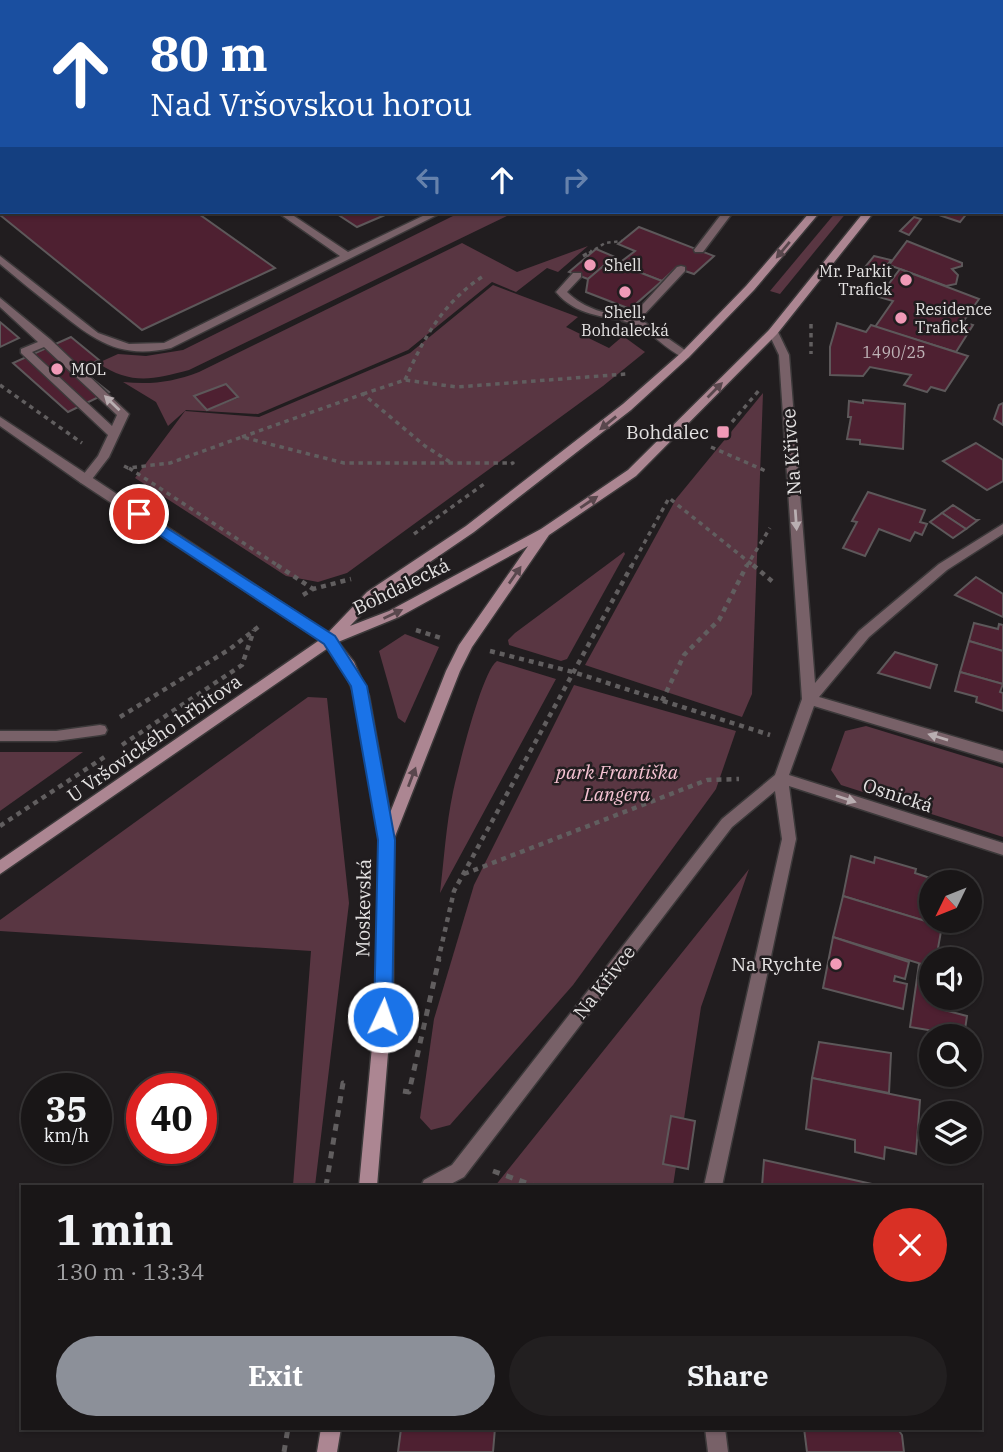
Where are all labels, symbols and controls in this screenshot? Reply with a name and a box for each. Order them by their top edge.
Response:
text: 80 m [150,21,268,84]
icon: ahead [35,28,126,119]
text: Nad Vršovskou horou [150,83,472,125]
icon: left [410,161,448,199]
icon: ahead [483,161,521,199]
icon: right [556,161,594,199]
one-way arrow [775,241,790,259]
place label: Shell [604,255,642,275]
marker: Shell [582,257,598,273]
place label: Mr. Parkit Trafick [819,261,893,299]
marker: Mr. Parkit Trafick [898,272,914,288]
marker: Shell, Bohdalecká [617,284,633,300]
place label: Residence Trafick [915,299,992,337]
place label: Shell, Bohdalecká [581,302,669,340]
marker: Residence Trafick [893,310,909,326]
house number: 1490/25 [862,342,926,362]
place label: MOL [71,359,106,379]
marker: MOL [49,361,65,377]
one-way arrow [707,382,723,399]
one-way arrow [104,396,121,412]
street label: Na Křivce [776,408,806,496]
one-way arrow [599,415,617,430]
place label: Bohdalec [626,420,709,444]
marker: Bohdalec [715,424,731,440]
pin [109,484,169,544]
icon: arrive [120,495,158,533]
one-way arrow [580,495,598,509]
one-way arrow [791,509,802,531]
street label: Bohdalecká [349,552,453,620]
one-way arrow [508,566,522,584]
one-way arrow [383,608,403,620]
street label: U Vršovického hřbitova [62,669,246,807]
one-way arrow [927,732,948,742]
park label: park Františka Langera [554,760,679,806]
one-way arrow [406,766,417,787]
street label: Osnická [860,772,936,818]
one-way arrow [836,794,857,804]
street label: Moskevská [350,859,376,957]
north arrow [919,870,982,933]
map controls [919,870,982,1164]
street label: Na Křivce [568,940,640,1024]
button: sound [919,947,982,1010]
place label: Na Rychte [731,952,822,976]
marker: Na Rychte [828,956,844,972]
position arrow [346,980,420,1054]
button: search [919,1024,982,1087]
speed limit sign: 40 [126,1073,217,1164]
text: 35 [45,1086,88,1132]
button: layers [919,1101,982,1164]
text: km/h [44,1124,89,1147]
text: 1 min [56,1202,174,1257]
button: close [873,1208,947,1282]
text: 130 m · 13:34 [56,1256,205,1286]
button: Exit [56,1336,495,1416]
button: Share [509,1336,947,1416]

